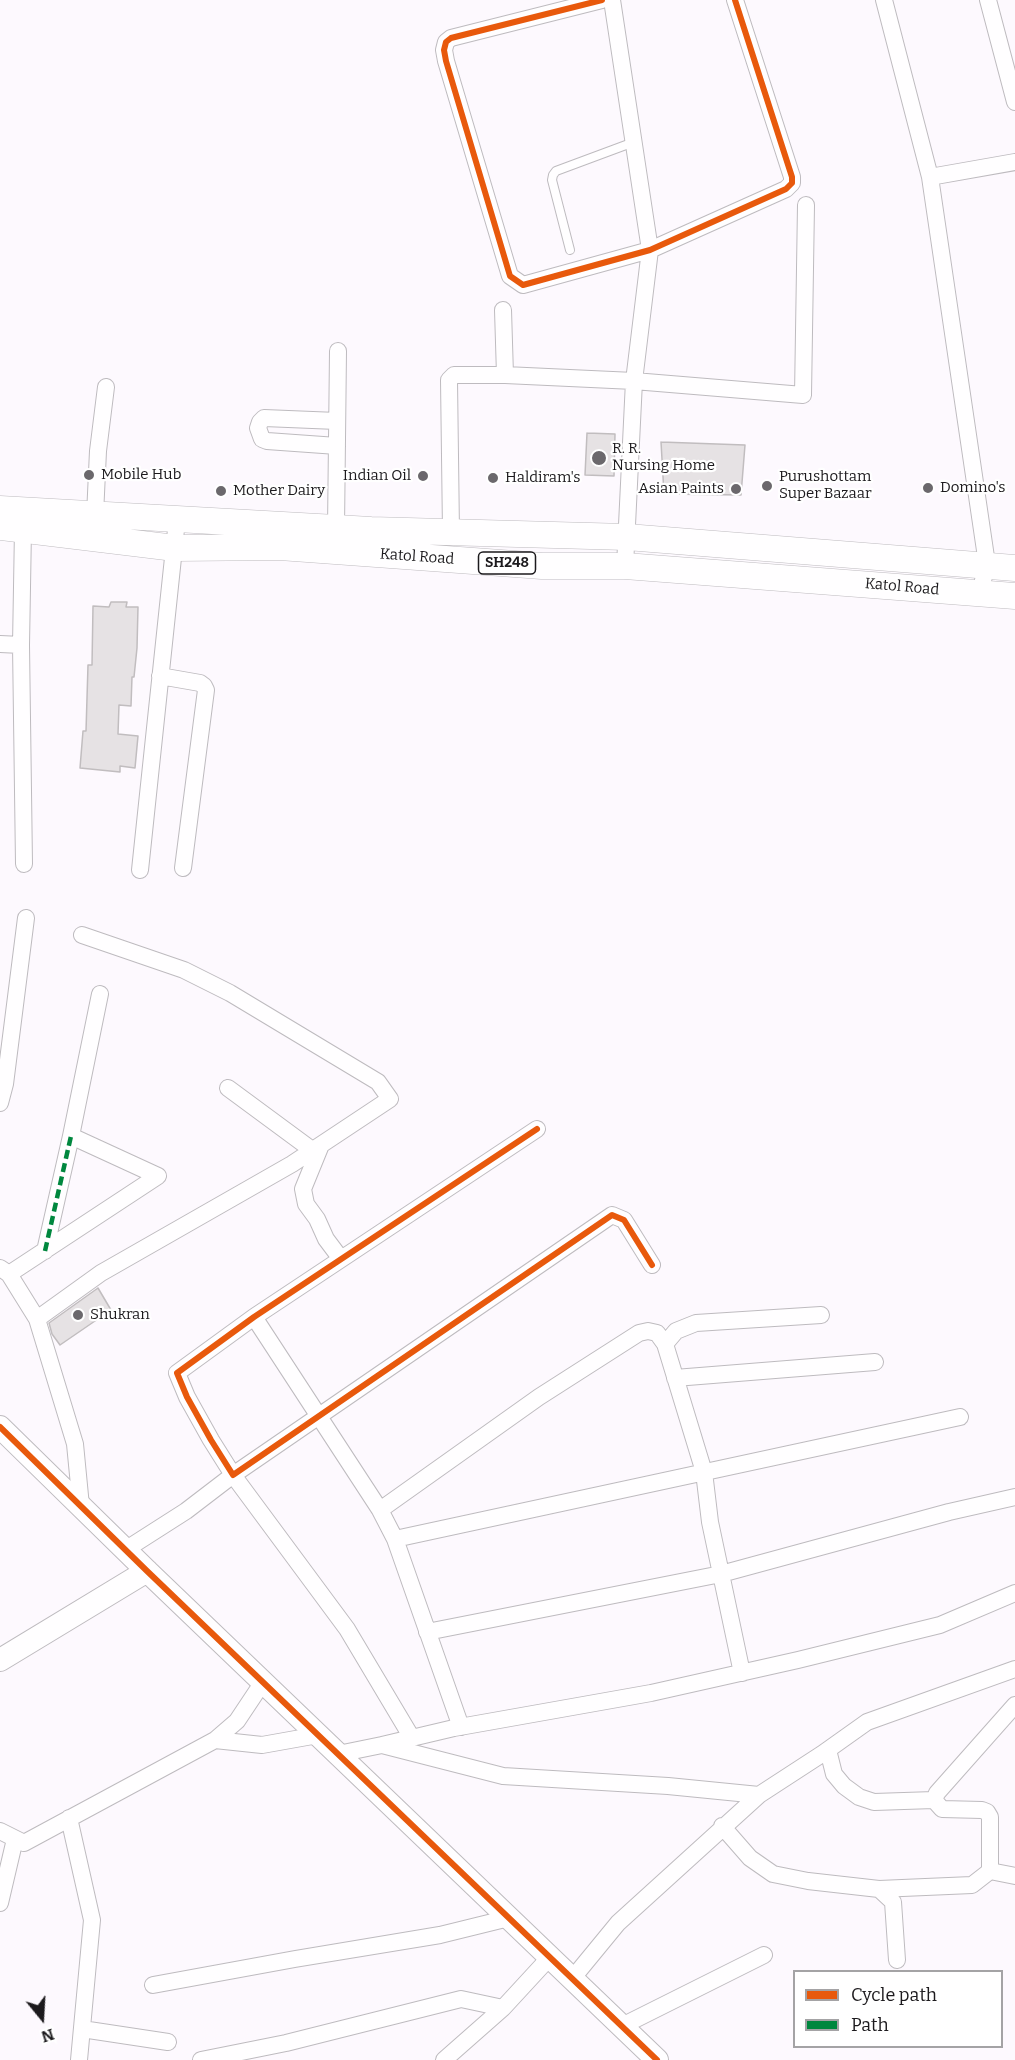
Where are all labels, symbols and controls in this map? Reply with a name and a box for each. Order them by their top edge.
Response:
place label: R. R. Nursing Home [612,440,715,475]
marker: R. R. Nursing Home [590,449,608,467]
place label: Mobile Hub [101,466,181,484]
place label: Indian Oil [343,467,411,485]
marker: Mobile Hub [82,468,96,482]
place label: Purushottam Super Bazaar [779,468,872,503]
marker: Indian Oil [416,469,430,483]
place label: Haldiram's [505,469,580,487]
marker: Haldiram's [486,471,500,485]
marker: Purushottam Super Bazaar [760,479,774,493]
place label: Domino's [940,479,1006,497]
place label: Asian Paints [638,480,724,498]
marker: Domino's [921,481,935,495]
place label: Mother Dairy [233,482,325,500]
marker: Asian Paints [729,482,743,496]
marker: Mother Dairy [214,484,228,498]
street label: Katol Road [379,545,455,569]
road number: SH248 [478,552,536,574]
street label: Katol Road [864,575,940,599]
place label: Shukran [90,1306,150,1324]
marker: Shukran [71,1308,85,1322]
legend [793,1970,1003,2048]
text: Cycle path [851,1984,937,2006]
north arrow [12,1988,72,2048]
text: Path [851,2014,889,2036]
text: N [39,2025,57,2047]

